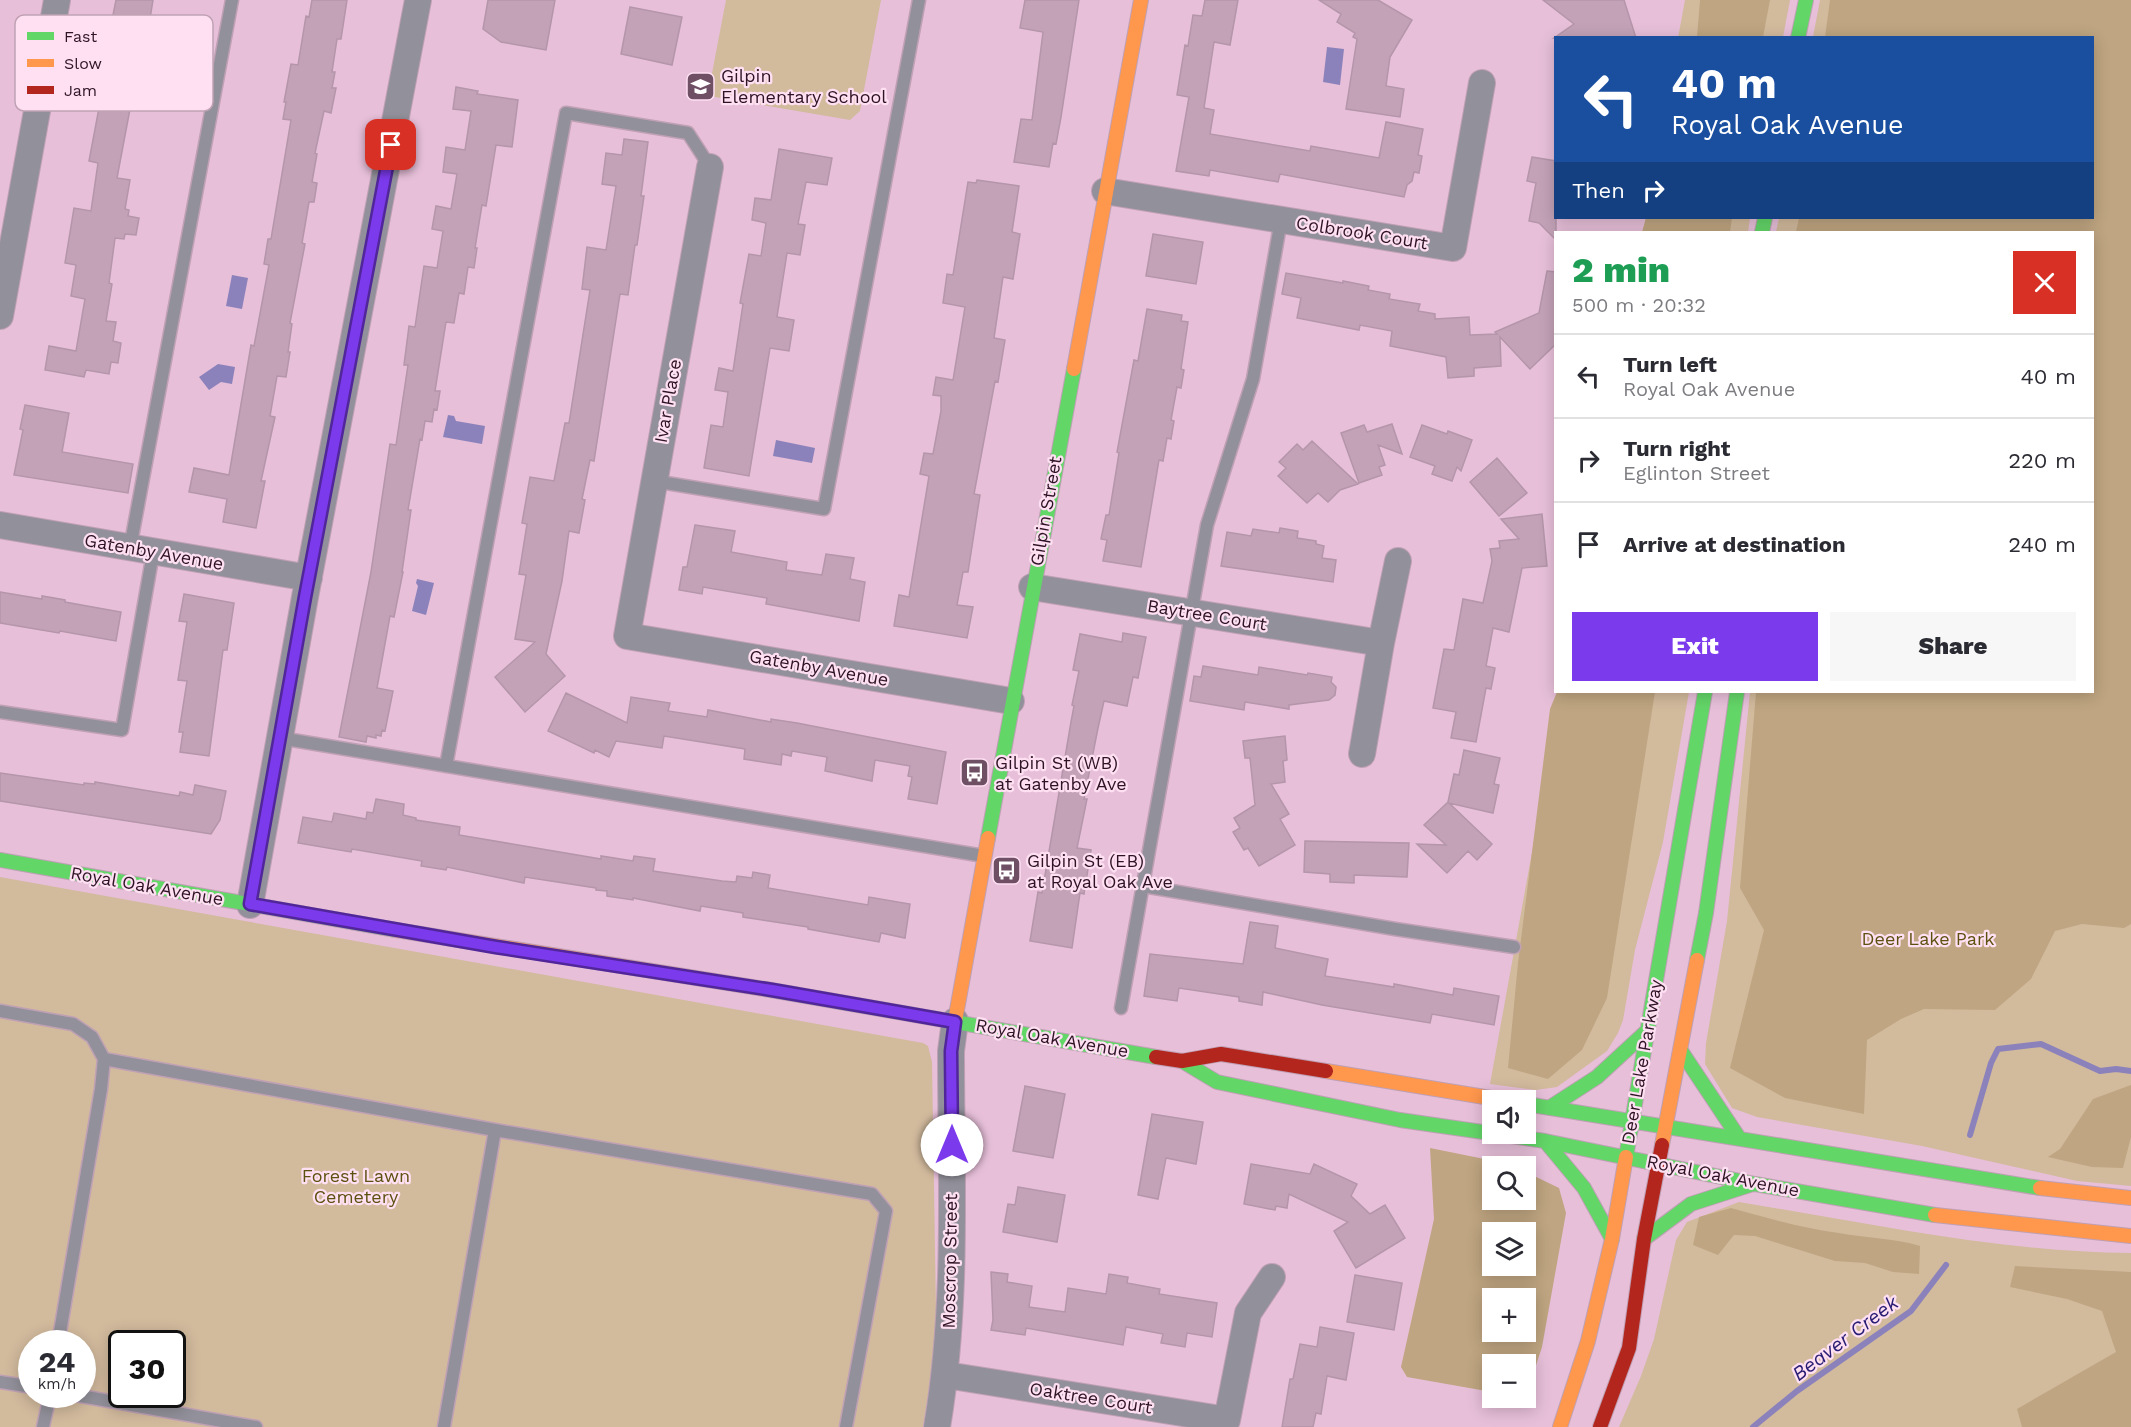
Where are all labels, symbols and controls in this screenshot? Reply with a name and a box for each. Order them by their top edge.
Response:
legend [15,15,213,111]
text: Fast [64,27,97,46]
text: Slow [64,54,102,73]
text: 40 m [1671,59,1777,108]
icon: left [1572,60,1650,138]
place label: Gilpin Elementary School [721,65,887,107]
school or university icon: Gilpin Elementary School [684,70,716,102]
text: Jam [64,81,97,100]
text: Royal Oak Avenue [1671,109,1904,141]
pin [365,119,416,170]
icon: arrive [374,128,407,161]
icon: right [1637,174,1670,207]
text: Then [1572,178,1625,203]
street label: Colbrook Court [1295,212,1430,253]
text: 2 min [1572,249,1670,291]
button: close [2013,251,2076,314]
text: 500 m · 20:32 [1572,293,1706,317]
text: Turn left [1623,352,1717,377]
street label: Ivar Place [650,357,685,445]
icon: left [1572,360,1605,393]
text: 40 m [2020,364,2076,389]
text: Royal Oak Avenue [1623,377,1795,401]
text: Turn right [1623,436,1730,461]
icon: right [1572,444,1605,477]
text: 220 m [2008,448,2076,473]
street label: Gilpin Street [1026,454,1066,567]
text: Eglinton Street [1623,461,1770,485]
icon: arrive [1572,528,1605,561]
street label: Gatenby Avenue [83,529,225,574]
text: Arrive at destination [1623,532,1846,557]
text: 240 m [2008,532,2076,557]
street label: Baytree Court [1146,595,1269,634]
button: Exit [1572,612,1818,681]
button: Share [1830,612,2076,681]
street label: Gatenby Avenue [748,645,890,690]
place label: Gilpin St (WB) at Gatenby Ave [995,752,1127,794]
bus stop icon: Gilpin St (WB) at Gatenby Ave [958,757,990,789]
place label: Gilpin St (EB) at Royal Oak Ave [1027,850,1173,892]
bus stop icon: Gilpin St (EB) at Royal Oak Ave [990,855,1022,887]
street label: Royal Oak Avenue [69,862,225,909]
park label: Deer Lake Park [1862,928,1994,949]
street label: Deer Lake Parkway [1617,977,1666,1146]
street label: Royal Oak Avenue [974,1014,1130,1061]
map controls [1482,1090,1536,1408]
button: sound [1482,1090,1536,1144]
position arrow [920,1113,984,1177]
street label: Royal Oak Avenue [1645,1150,1801,1201]
button: search [1482,1156,1536,1210]
park label: Forest Lawn Cemetery [302,1165,410,1207]
street label: Moscrop Street [938,1193,961,1329]
button: layers [1482,1222,1536,1276]
button: + [1482,1288,1536,1342]
water label: Beaver Creek [1787,1290,1904,1386]
speed limit sign: 30 [108,1330,186,1408]
text: 24 [39,1344,75,1379]
button: − [1482,1354,1536,1408]
text: km/h [38,1375,76,1393]
street label: Oaktree Court [1028,1377,1154,1418]

